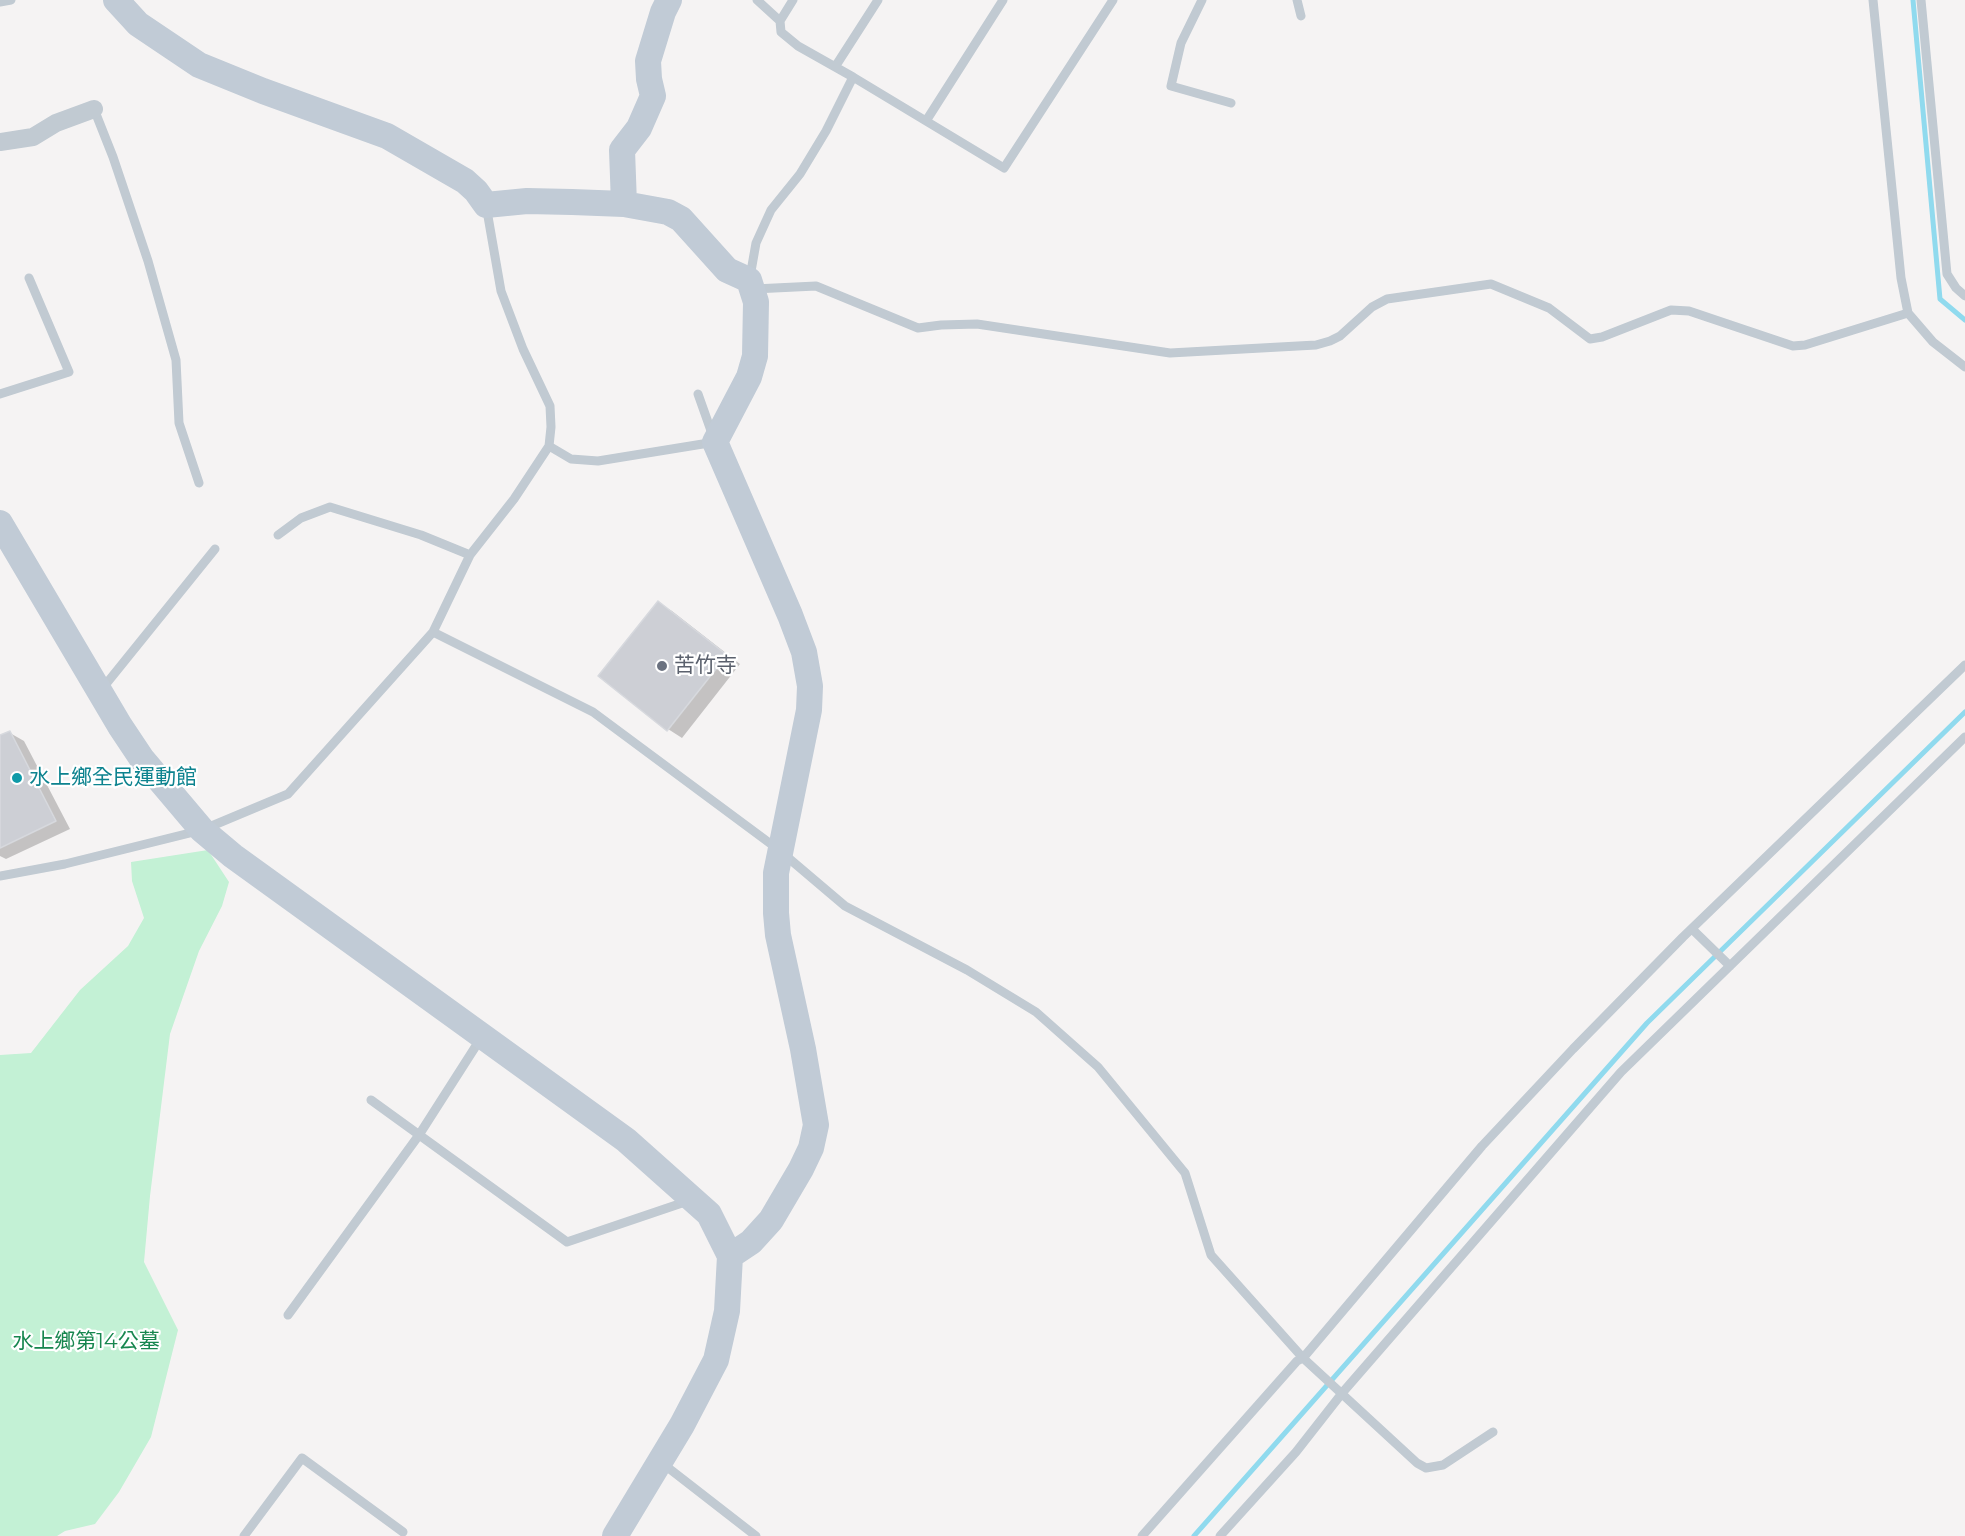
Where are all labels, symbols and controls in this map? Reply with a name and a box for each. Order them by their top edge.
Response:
place label: 苦竹寺 [674,653,737,679]
marker: 苦竹寺 [655,659,669,673]
place label: 水上鄉全民運動館 [29,765,197,791]
marker: 水上鄉全民運動館 [10,771,24,785]
park label: 水上鄉第14公墓 [12,1329,160,1355]

